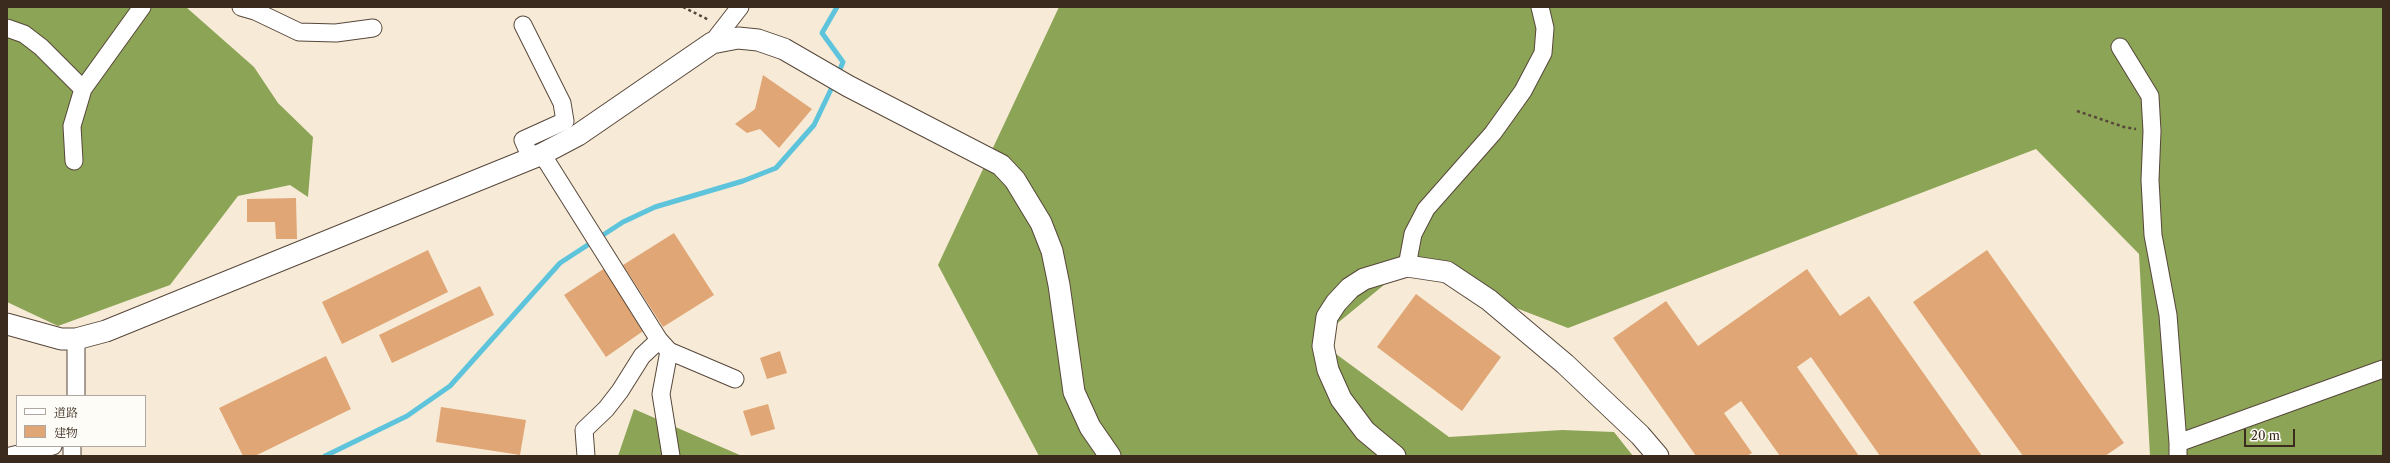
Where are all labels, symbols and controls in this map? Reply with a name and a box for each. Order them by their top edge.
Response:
legend [16,395,146,447]
text: 道路 [54,405,78,420]
scale bar [2246,421,2297,447]
text: 建物 [54,425,78,440]
text: 20 m [2251,428,2280,443]

